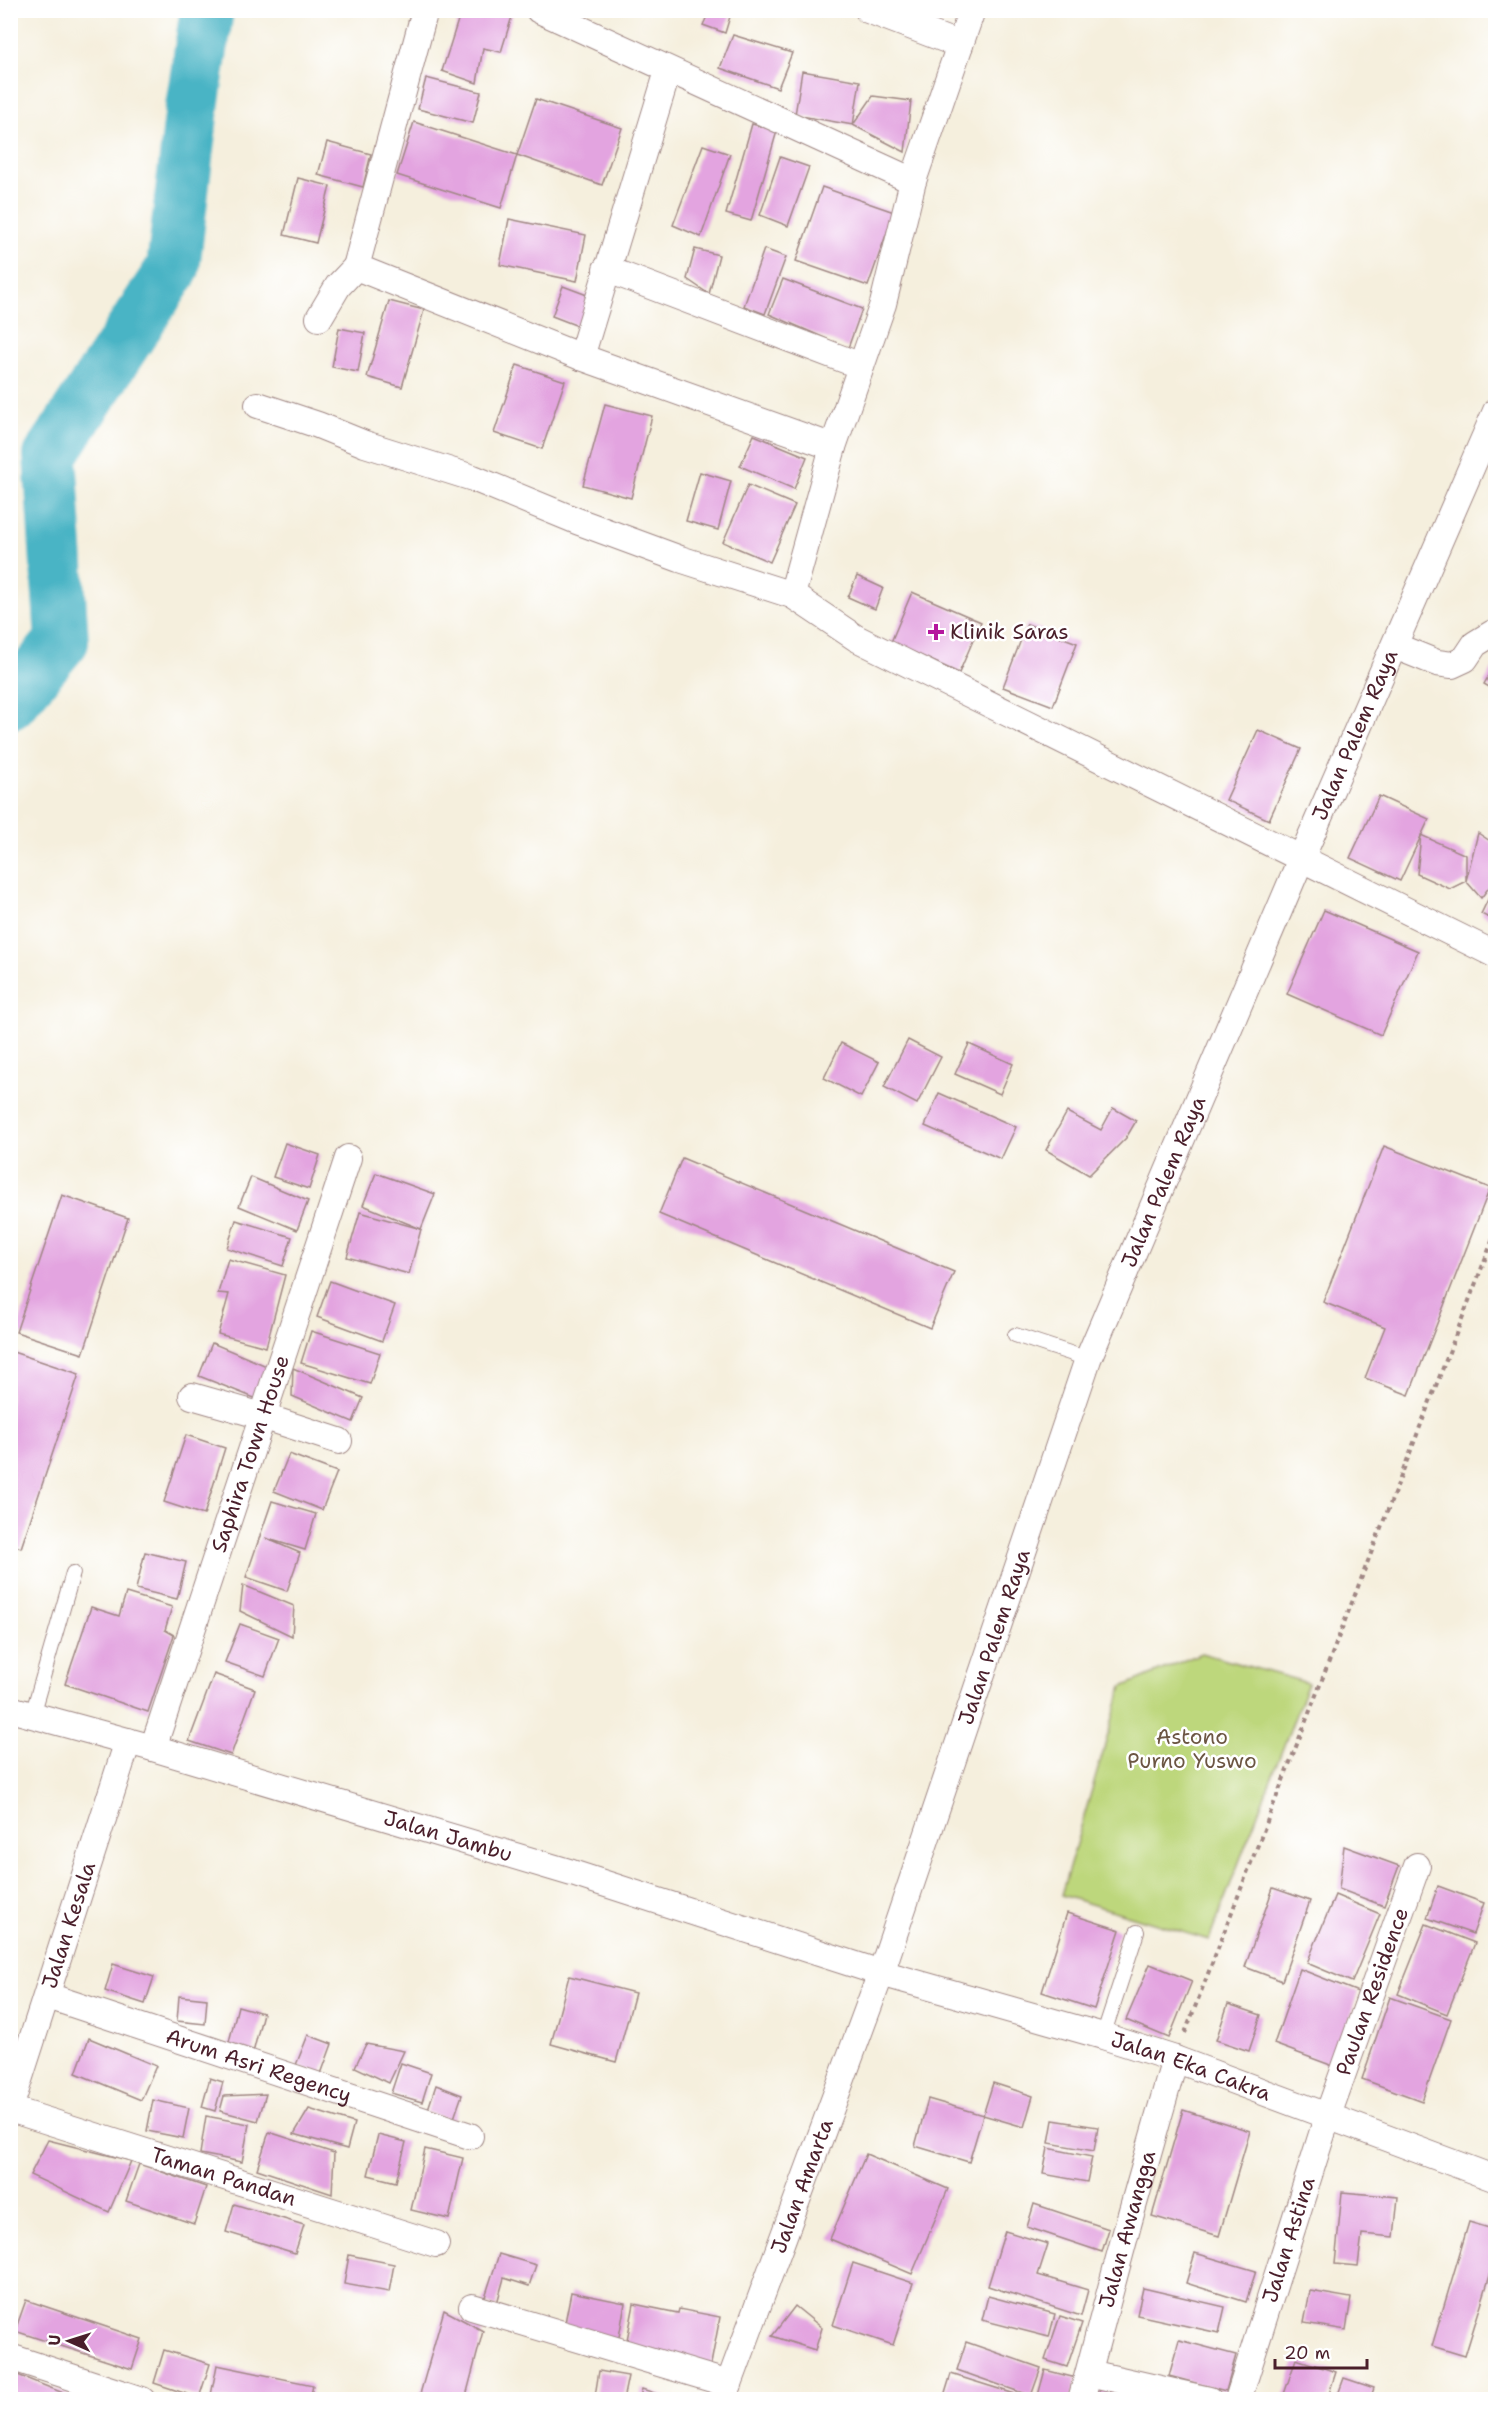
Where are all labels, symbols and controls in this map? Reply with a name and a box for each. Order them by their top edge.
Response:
place label: Klinik Saras [950,618,1069,646]
marker: Klinik Saras [927,623,945,641]
street label: Jalan Palem Raya [1305,645,1404,825]
street label: Jalan Palem Raya [1115,1092,1212,1272]
street label: Saphira Town House [205,1351,296,1556]
street label: Jalan Palem Raya [952,1545,1037,1728]
park label: Astono Purno Yuswo [1127,1723,1257,1775]
street label: Jalan Jambu [380,1804,516,1868]
street label: Jalan Kesala [35,1858,102,1992]
street label: Paulan Residence [1329,1904,1415,2079]
street label: Arum Asri Regency [162,2022,355,2110]
street label: Jalan Eka Cakra [1107,2025,1275,2108]
street label: Jalan Amarta [764,2115,840,2257]
street label: Taman Pandan [147,2141,300,2213]
street label: Jalan Awangga [1092,2147,1162,2311]
street label: Jalan Astina [1256,2174,1322,2306]
north arrow [39,2311,99,2371]
scale bar [1275,2332,1366,2370]
text: U [44,2334,65,2346]
text: 20 m [1284,2341,1330,2365]

